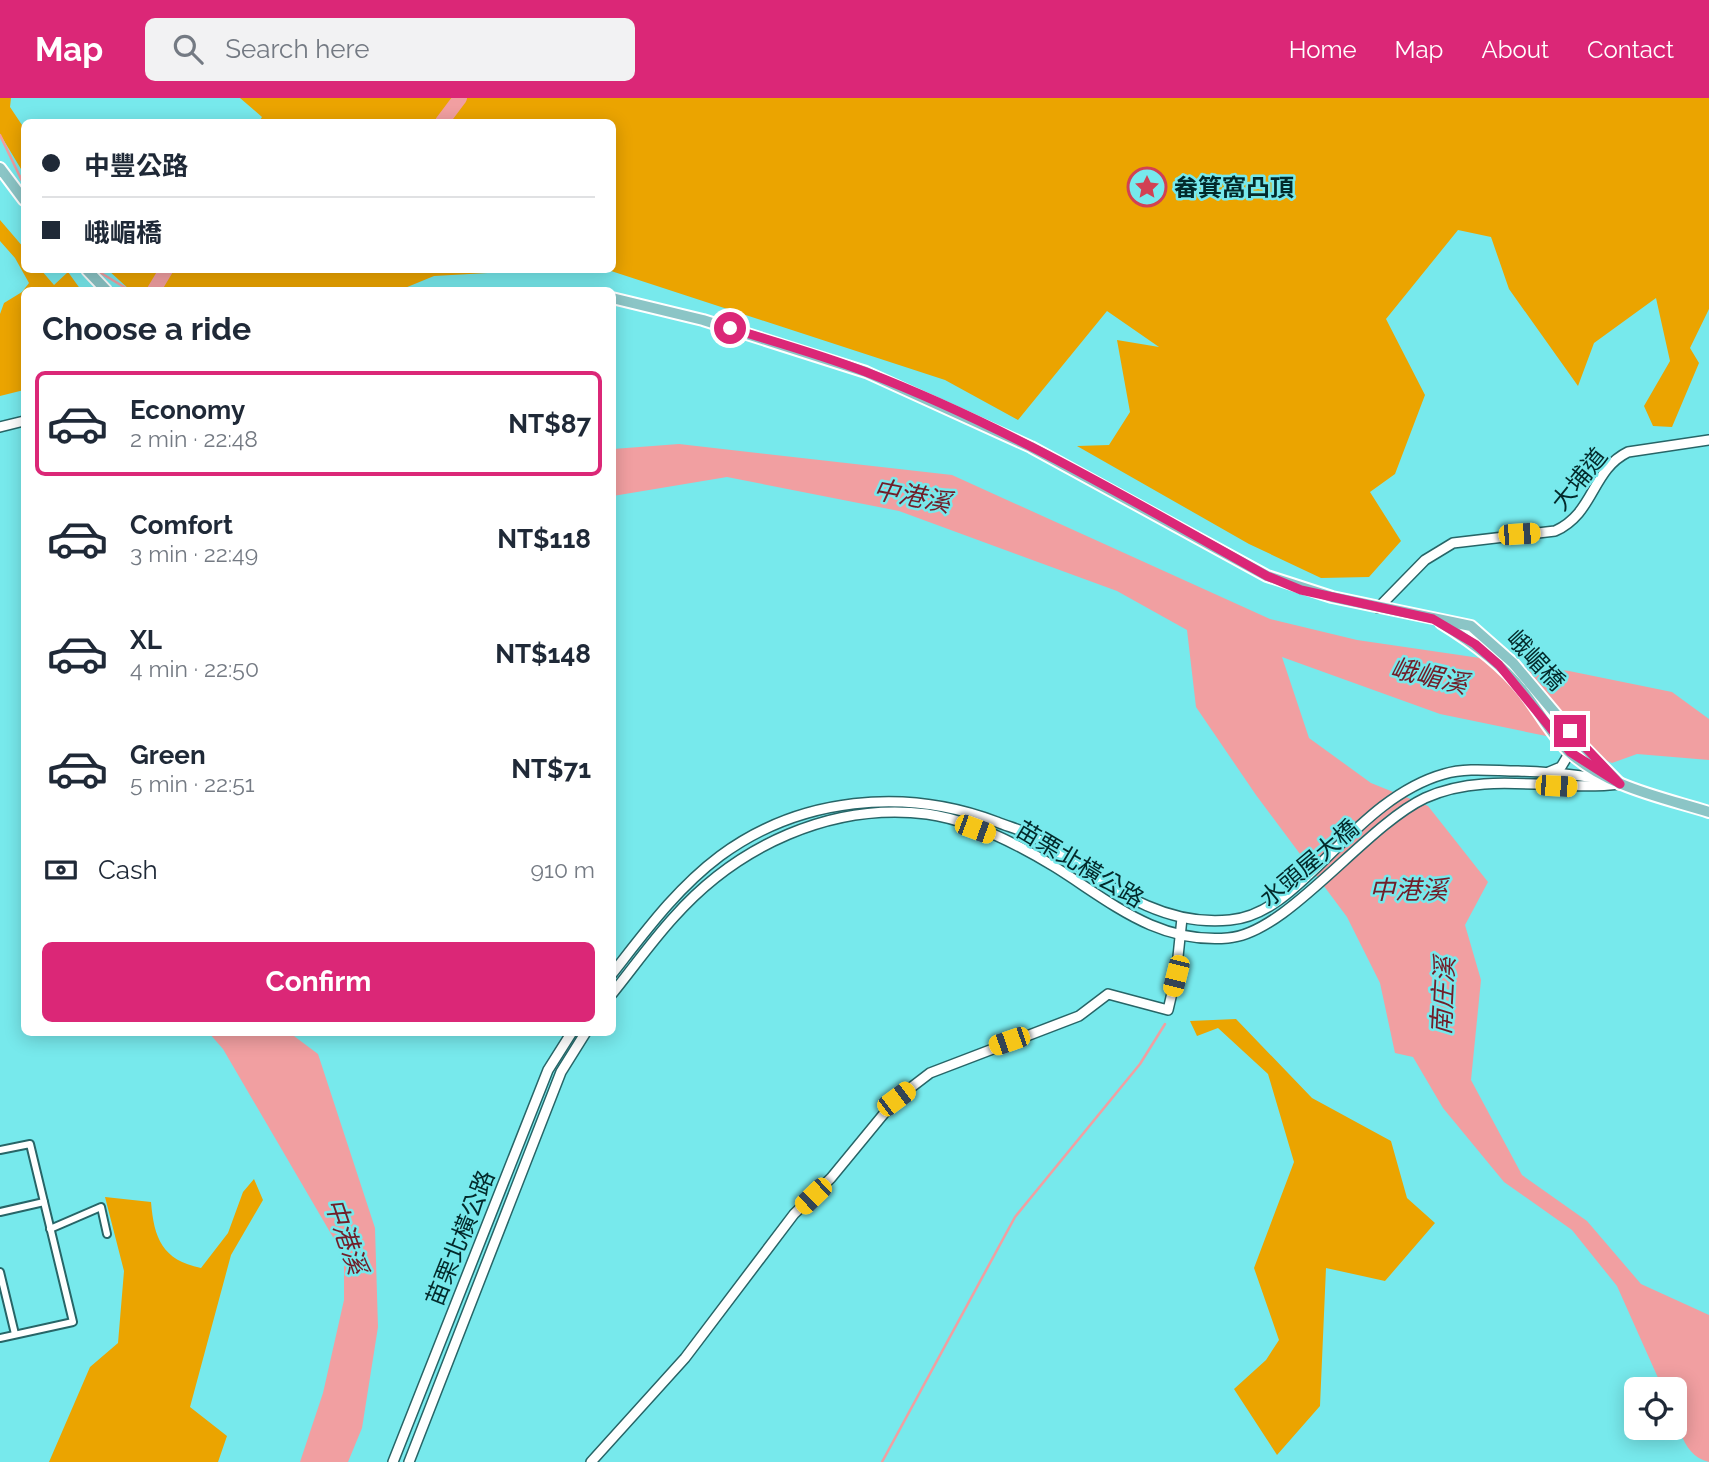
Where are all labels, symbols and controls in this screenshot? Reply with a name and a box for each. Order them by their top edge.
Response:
search box [145,18,635,81]
text: Map [35,30,103,69]
icon: search [169,30,207,68]
text: Search here [225,34,370,64]
text: Home [1289,35,1357,64]
text: Map [1395,35,1443,64]
text: About [1481,35,1549,64]
text: Contact [1587,35,1674,64]
text: 中豐公路 [84,151,188,181]
place icon: 畚箕窩凸頂 [1126,166,1168,208]
place label: 畚箕窩凸頂 [1174,173,1294,202]
text: 峨嵋橋 [84,218,162,248]
text: Choose a ride [42,310,251,347]
route start [714,312,746,344]
icon: car [46,392,109,455]
text: Economy [130,395,245,425]
text: NT$87 [508,409,591,439]
text: 2 min · 22:48 [130,425,258,452]
street label: 大埔道 [1545,442,1613,516]
water label: 中港溪 [871,474,957,519]
icon: car [46,507,109,570]
text: Comfort [130,510,233,540]
car [1498,522,1541,546]
text: NT$118 [497,524,591,554]
text: 3 min · 22:49 [130,540,258,567]
icon: car [46,622,109,685]
street label: 峨嵋橋 [1501,624,1571,696]
text: XL [130,625,162,655]
text: NT$148 [495,639,591,669]
water label: 峨嵋溪 [1388,653,1474,700]
text: 4 min · 22:50 [130,655,259,682]
route end [1554,715,1586,747]
icon: car [46,737,109,800]
text: Green [130,740,206,770]
text: NT$71 [511,754,591,784]
text: 5 min · 22:51 [130,770,255,797]
car [1535,774,1578,798]
car [952,812,999,846]
street label: 水頭屋大橋 [1254,813,1364,913]
street label: 苗栗北橫公路 [1011,814,1149,914]
icon: cash [42,851,80,889]
text: Cash [98,855,158,885]
text: 910 m [531,856,595,883]
water label: 中港溪 [1369,875,1451,905]
button: Confirm [42,942,595,1022]
water label: 南庄溪 [1426,952,1460,1036]
car [1161,953,1192,999]
car [986,1024,1033,1058]
car [873,1078,920,1120]
street label: 苗栗北橫公路 [420,1166,500,1310]
car [791,1174,836,1218]
water label: 中港溪 [319,1194,374,1282]
map controls [1624,1377,1687,1440]
button: locate [1624,1377,1687,1440]

